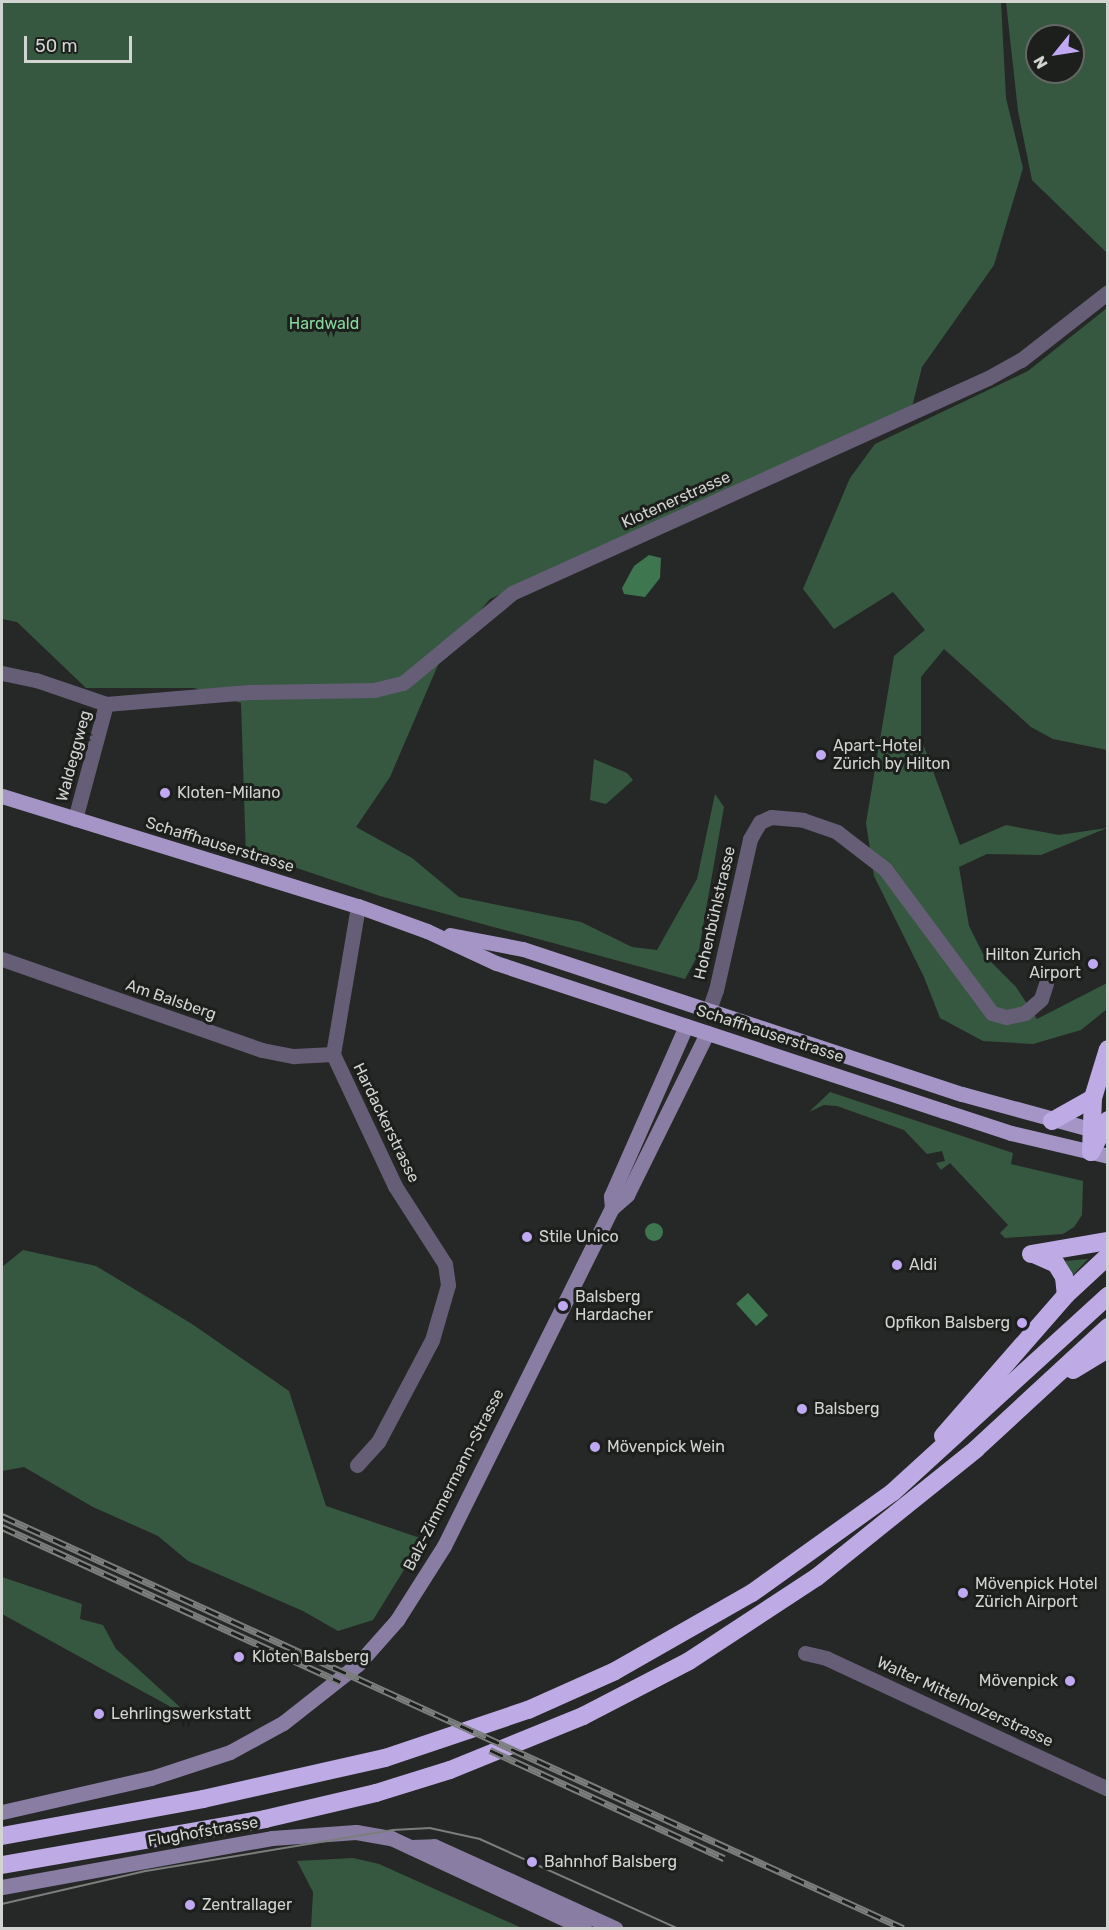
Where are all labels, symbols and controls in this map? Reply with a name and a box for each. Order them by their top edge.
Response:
scale bar [27,24,135,62]
north arrow [1025,24,1085,84]
text: 50 m [35,35,78,57]
text: N [1030,53,1052,72]
park label: Hardwald [289,314,359,334]
street label: Klotenerstrasse [619,467,733,533]
street label: Waldeggweg [53,708,95,804]
place label: Apart-Hotel Zürich by Hilton [833,736,951,774]
marker: Apart-Hotel Zürich by Hilton [814,748,828,762]
place label: Kloten-Milano [177,783,280,803]
marker: Kloten-Milano [158,786,172,800]
street label: Schaffhauserstrasse [143,813,297,877]
street label: Hohenbühlstrasse [690,844,740,982]
place label: Hilton Zurich Airport [985,945,1081,983]
marker: Hilton Zurich Airport [1086,957,1100,971]
street label: Am Balsberg [123,976,219,1024]
street label: Schaffhauserstrasse [694,1001,846,1067]
street label: Hardackerstrasse [349,1060,423,1186]
place label: Stile Unico [539,1227,619,1247]
marker: Stile Unico [520,1230,534,1244]
place label: Aldi [909,1255,937,1275]
marker: Aldi [890,1258,904,1272]
place label: Balsberg Hardacher [575,1287,653,1325]
marker: Balsberg Hardacher [556,1299,570,1313]
place label: Opfikon Balsberg [885,1313,1010,1333]
marker: Opfikon Balsberg [1015,1316,1029,1330]
street label: Balz-Zimmermann-Strasse [400,1386,508,1574]
place label: Balsberg [814,1399,880,1419]
marker: Balsberg [795,1402,809,1416]
place label: Mövenpick Wein [607,1437,725,1457]
marker: Mövenpick Wein [588,1440,602,1454]
place label: Mövenpick Hotel Zürich Airport [975,1574,1098,1612]
marker: Mövenpick Hotel Zürich Airport [956,1586,970,1600]
place label: Kloten Balsberg [252,1647,369,1667]
marker: Kloten Balsberg [230,1648,248,1666]
street label: Walter Mittelholzerstrasse [874,1653,1056,1751]
place label: Mövenpick [979,1671,1058,1691]
marker: Mövenpick [1063,1674,1077,1688]
place label: Lehrlingswerkstatt [111,1704,251,1724]
marker: Lehrlingswerkstatt [92,1707,106,1721]
street label: Flughofstrasse [146,1813,260,1851]
place label: Bahnhof Balsberg [544,1852,677,1872]
marker: Bahnhof Balsberg [525,1855,539,1869]
place label: Zentrallager [202,1895,292,1915]
marker: Zentrallager [183,1898,197,1912]

